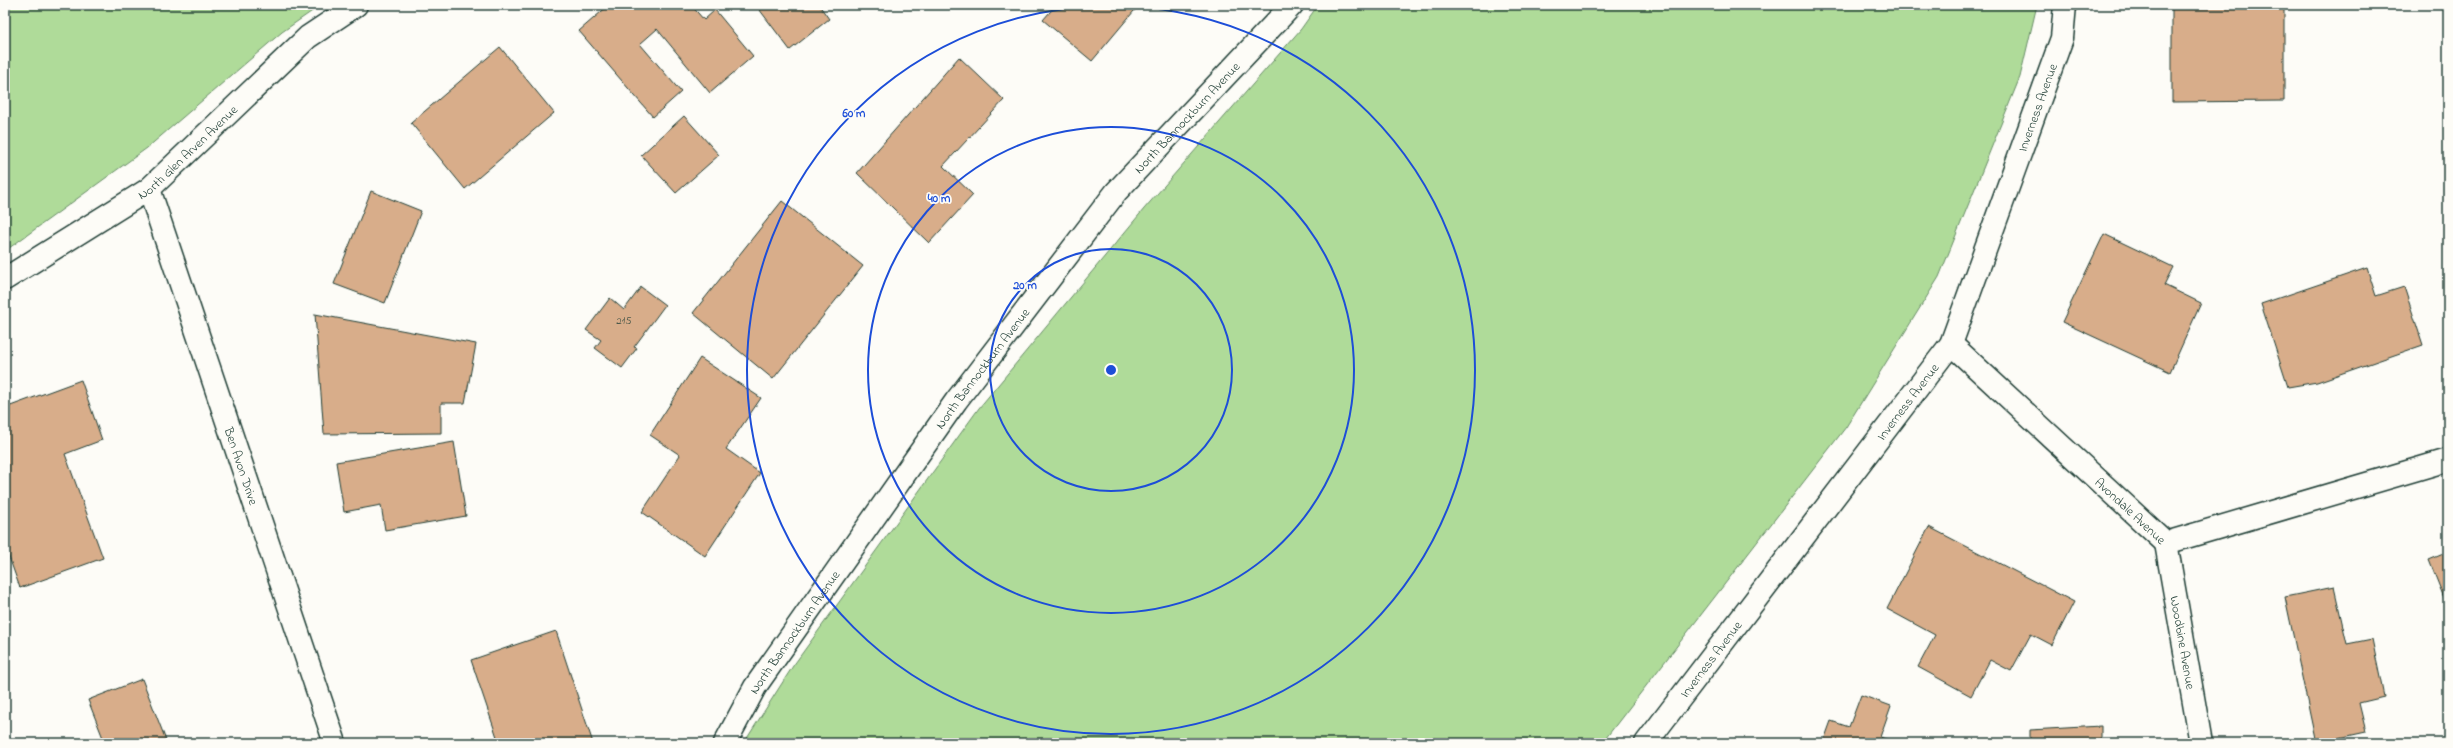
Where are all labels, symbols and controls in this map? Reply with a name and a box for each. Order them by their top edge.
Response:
street label: North Bannockburn Avenue [1130,58,1245,178]
street label: Inverness Avenue [2014,61,2063,155]
street label: North Glen Arven Avenue [134,101,243,205]
text: 60 m [842,105,866,123]
text: 40 m [927,190,951,208]
text: 20 m [1012,277,1037,295]
street label: North Bannockburn Avenue [931,304,1035,433]
house number: 215 [616,313,632,329]
street label: Inverness Avenue [1873,360,1944,445]
centre of rings [1104,363,1118,377]
street label: Ben Avon Drive [218,424,262,508]
street label: Avondale Avenue [2090,474,2170,549]
street label: North Bannockburn Avenue [745,567,845,698]
street label: Woodbine Avenue [2164,595,2199,691]
street label: Inverness Avenue [1676,617,1747,702]

